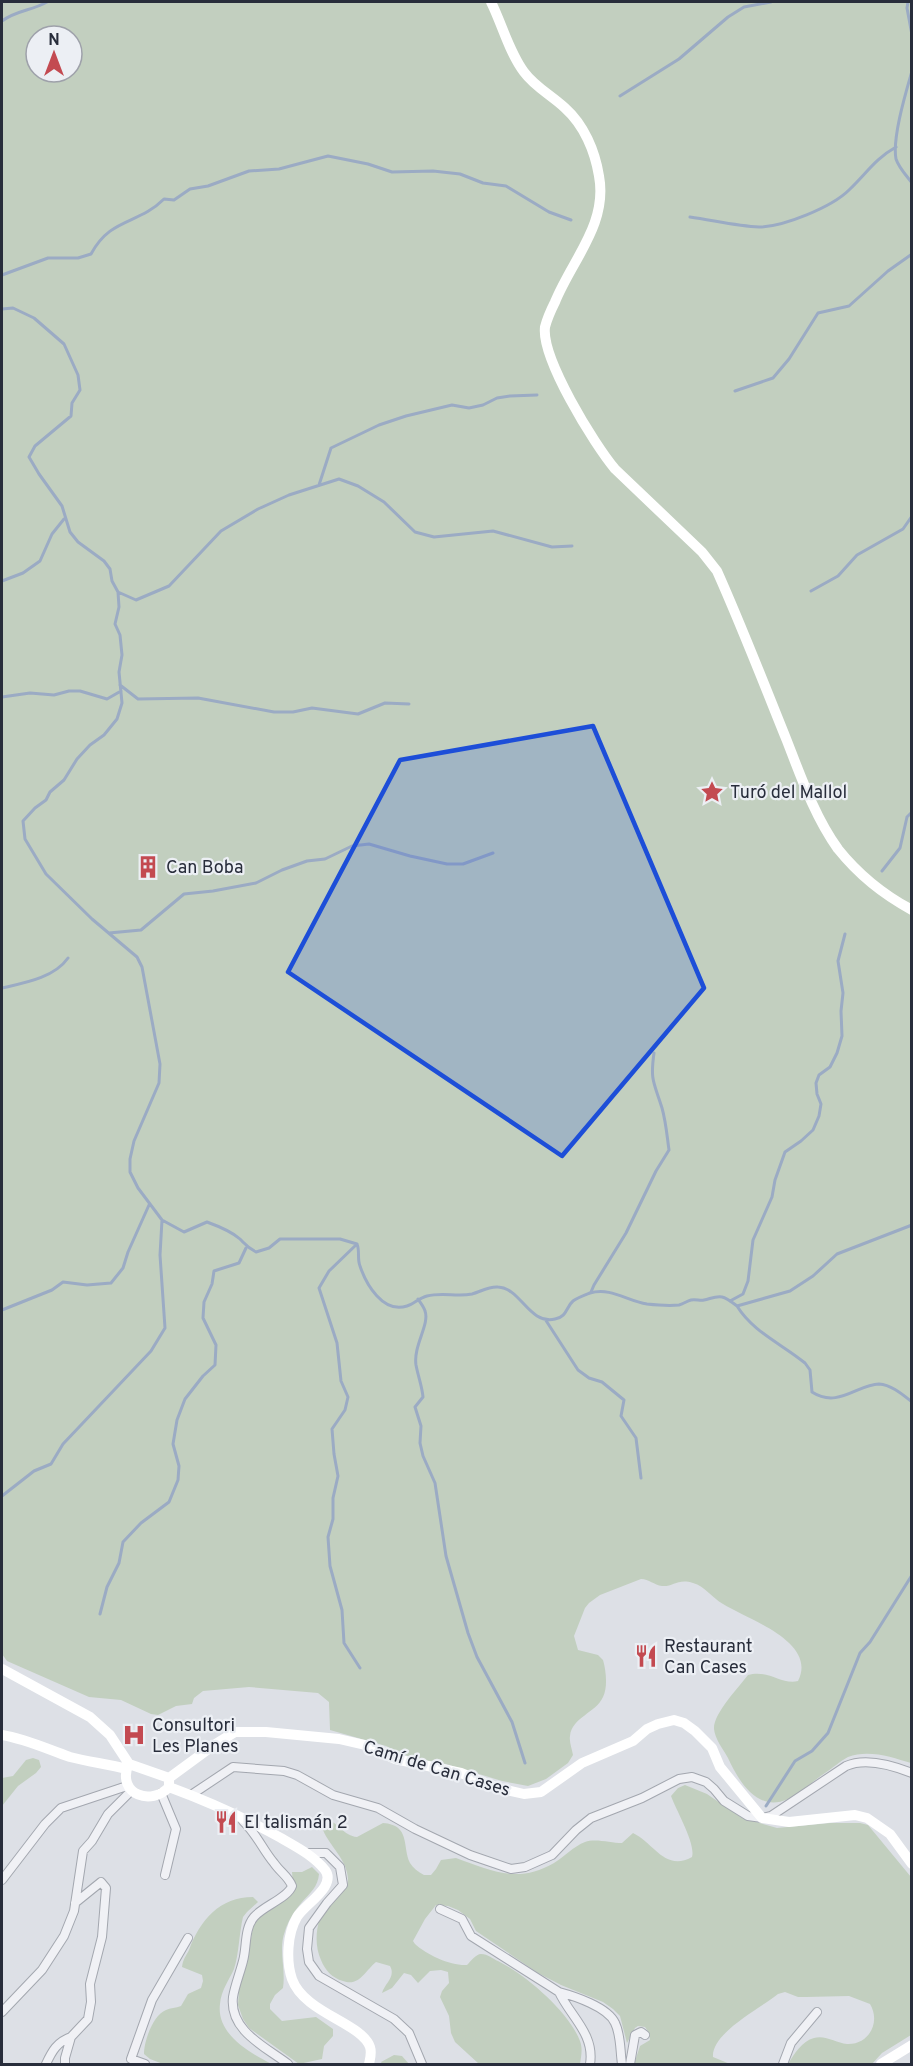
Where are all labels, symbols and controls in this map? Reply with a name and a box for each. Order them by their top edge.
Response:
north arrow [24,24,84,84]
text: N [48,31,60,51]
place icon: Turó del Mallol [699,779,725,805]
place label: Turó del Mallol [730,782,847,805]
building icon: Can Boba [135,854,161,880]
place label: Can Boba [166,857,244,880]
place label: Restaurant Can Cases [664,1636,753,1680]
restaurant icon: Restaurant Can Cases [633,1643,659,1669]
place label: Consultori Les Planes [152,1715,238,1759]
hospital icon: Consultori Les Planes [121,1722,147,1748]
street label: Camí de Can Cases [360,1736,513,1803]
restaurant icon: El talismán 2 [213,1809,239,1835]
place label: El talismán 2 [244,1812,348,1835]

